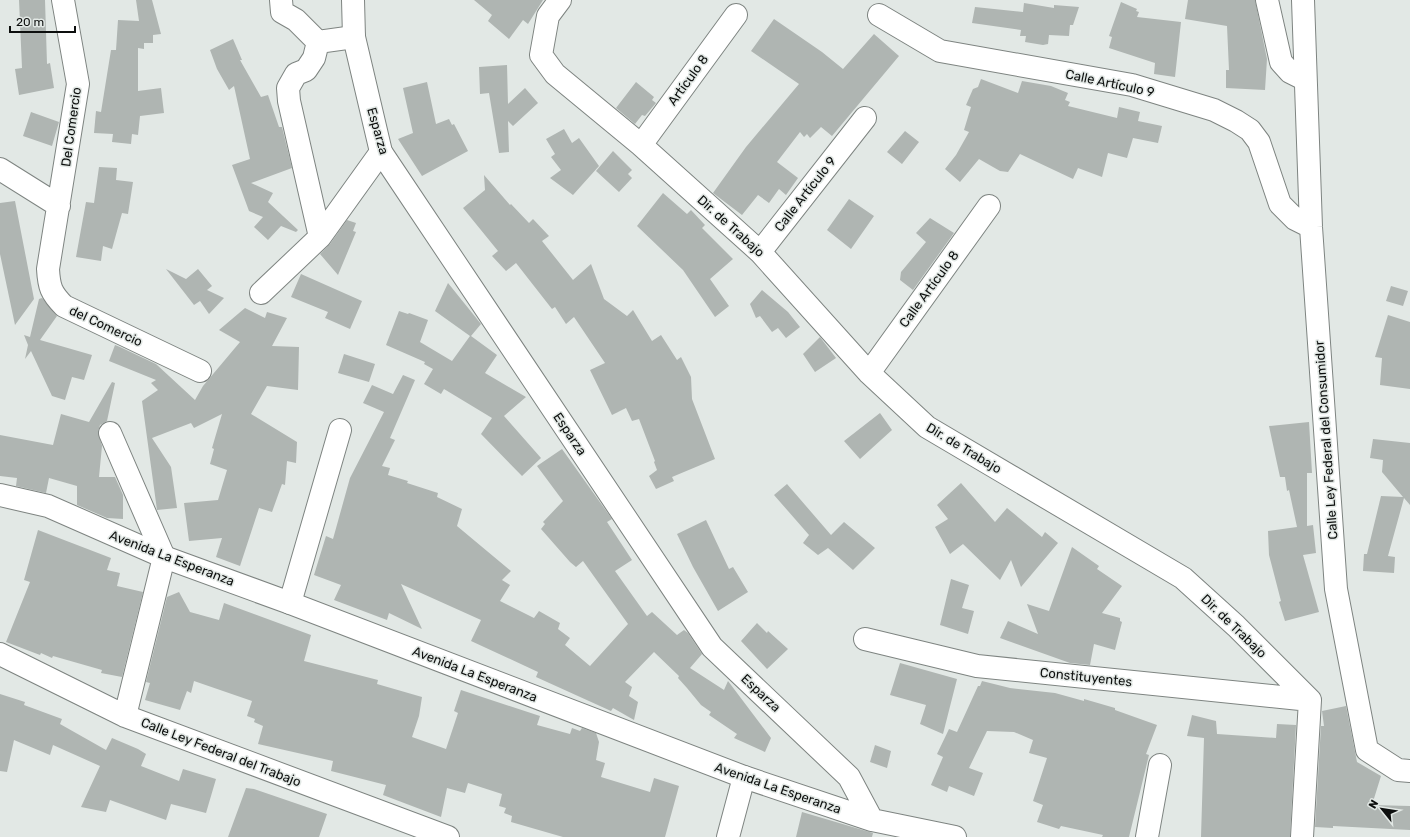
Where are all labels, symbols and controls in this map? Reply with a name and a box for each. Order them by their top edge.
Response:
scale bar [10,8,75,34]
text: 20 m [16,15,44,29]
street label: Artículo 8 [665,52,711,108]
street label: Calle Artículo 9 [1064,66,1156,100]
street label: Del Comercio [58,86,84,168]
street label: Esparza [364,106,392,156]
street label: Calle Artículo 9 [771,153,839,234]
street label: Dir. de Trabajo [694,192,768,260]
street label: Calle Artículo 8 [896,248,962,330]
street label: del Comercio [67,303,145,349]
street label: Calle Ley Federal del Consumidor [1312,340,1340,540]
street label: Esparza [550,410,590,458]
street label: Dir. de Trabajo [924,420,1004,476]
street label: Avenida La Esperanza [107,527,237,589]
street label: Dir. de Trabajo [1198,591,1270,661]
street label: Avenida La Esperanza [410,643,540,705]
street label: Constituyentes [1039,665,1133,689]
street label: Esparza [738,671,784,715]
street label: Calle Ley Federal del Trabajo [139,714,303,790]
street label: Avenida La Esperanza [713,759,843,817]
north arrow [1362,789,1402,829]
text: N [1366,798,1381,811]

